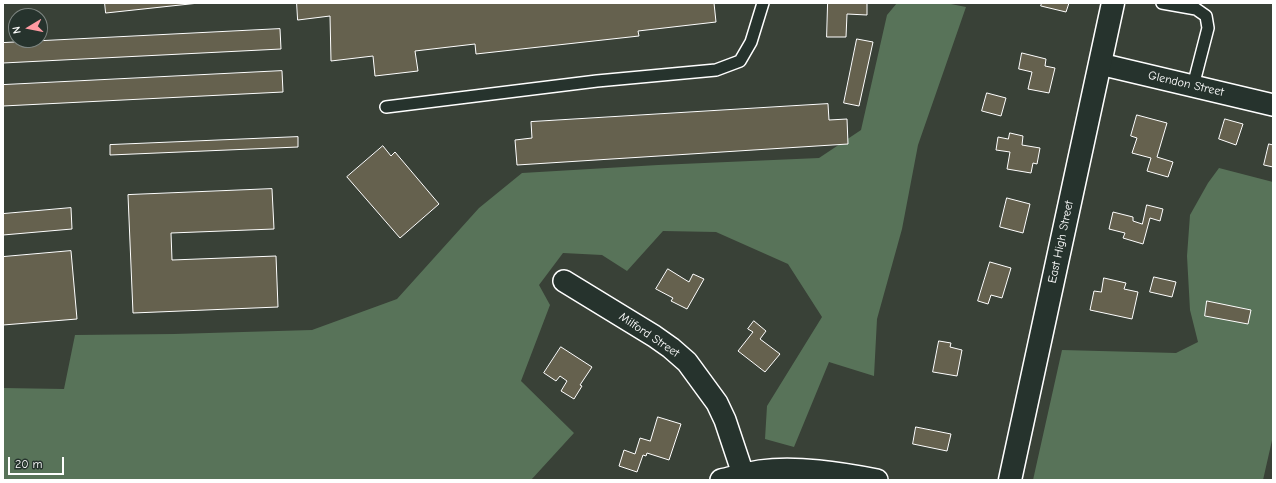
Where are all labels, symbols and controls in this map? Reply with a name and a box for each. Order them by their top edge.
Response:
north arrow [8,8,48,48]
text: N [10,25,24,35]
street label: Glendon Street [1147,68,1225,100]
street label: East High Street [1045,199,1077,285]
street label: Milford Street [616,310,682,360]
scale bar [10,449,66,475]
text: 20 m [15,457,43,471]

